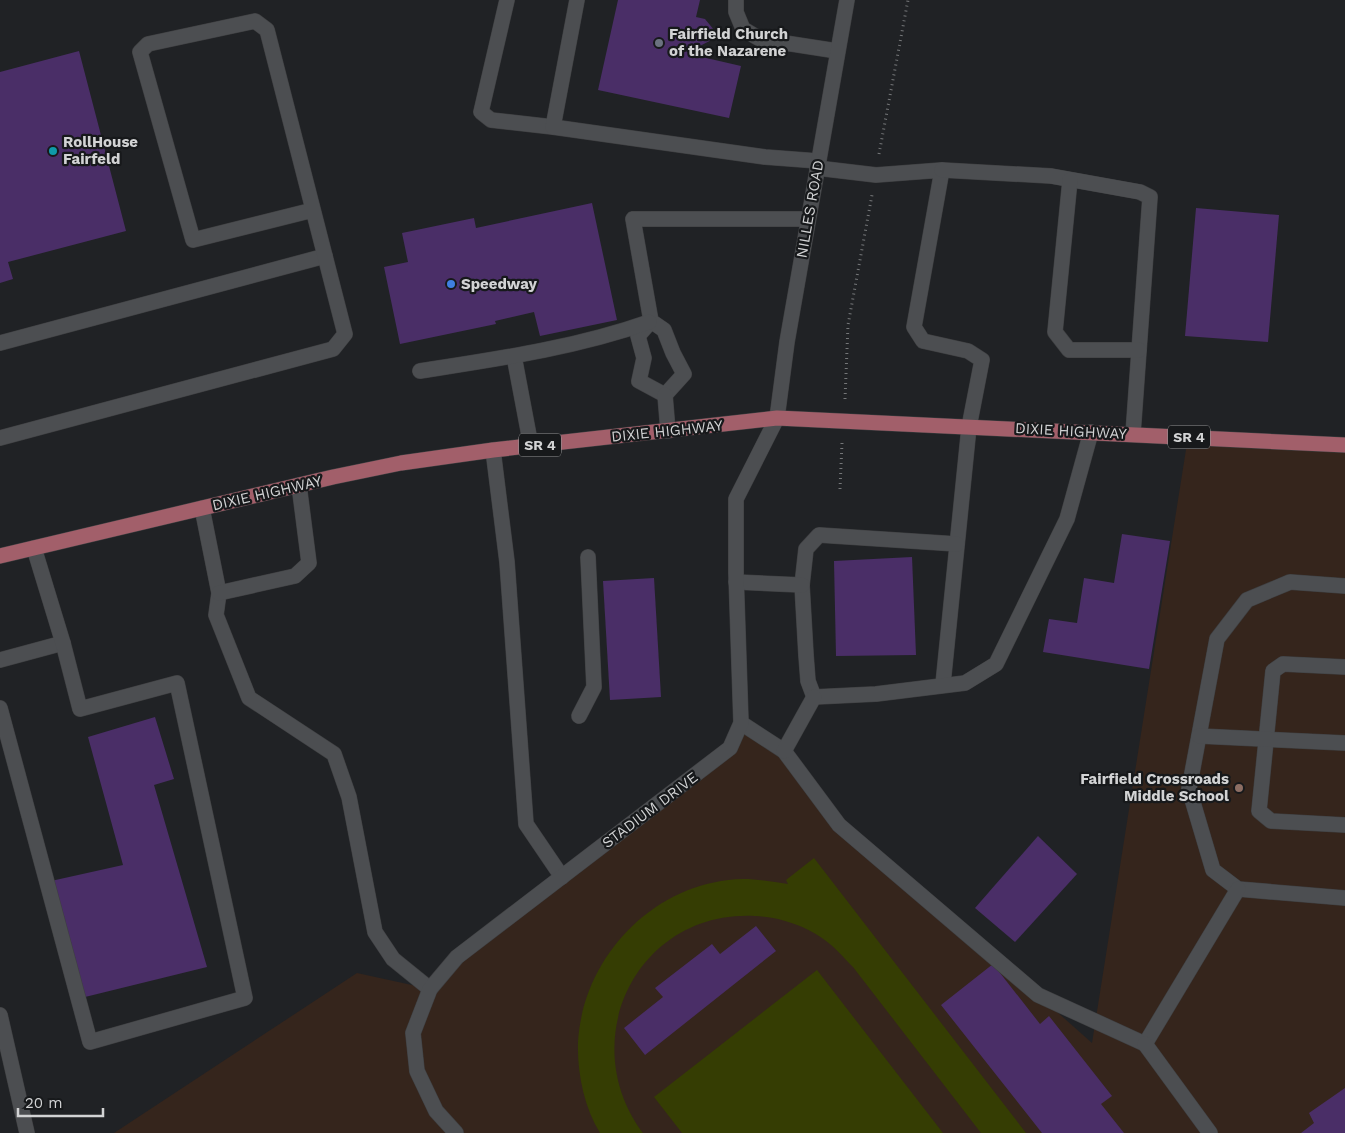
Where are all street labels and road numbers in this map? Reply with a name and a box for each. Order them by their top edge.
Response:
street label: NILLES ROAD [793,159,827,259]
street label: DIXIE HIGHWAY [610,416,724,446]
street label: DIXIE HIGHWAY [1015,419,1128,443]
road number: SR 4 [1168,426,1210,448]
road number: SR 4 [519,434,561,456]
street label: DIXIE HIGHWAY [210,472,324,514]
street label: STADIUM DRIVE [599,768,701,852]

